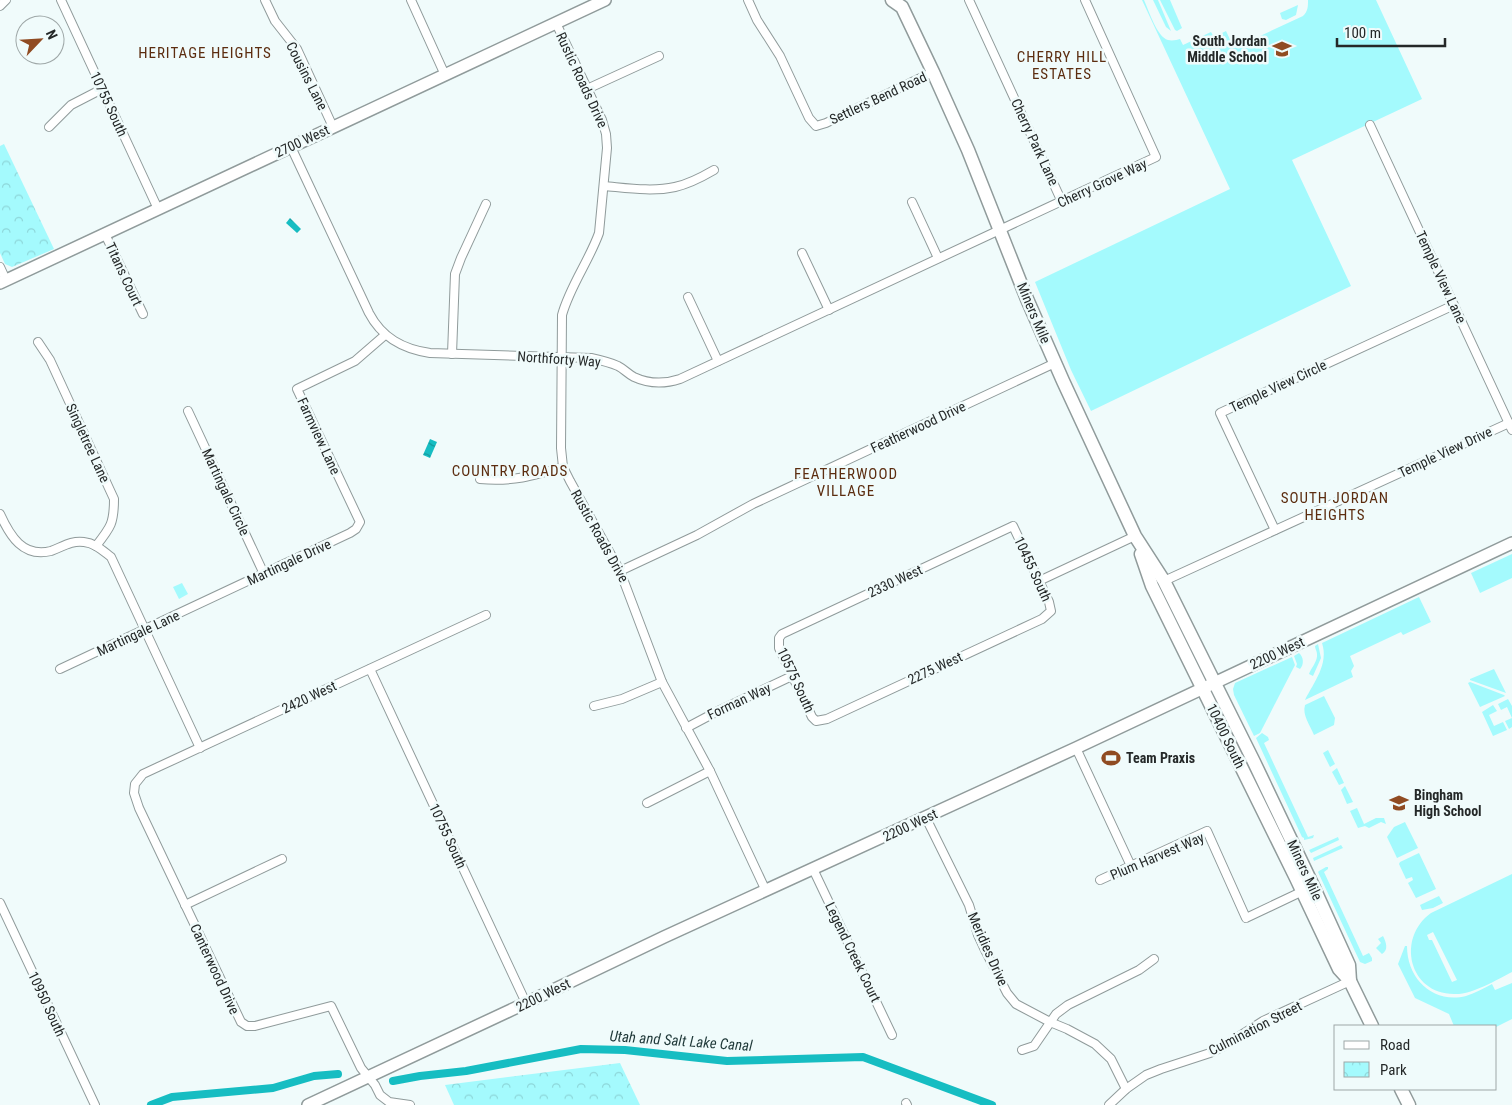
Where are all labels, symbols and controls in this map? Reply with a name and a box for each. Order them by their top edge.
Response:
north arrow [15,15,65,65]
scale bar [1337,15,1444,47]
text: 100 m [1344,24,1381,42]
text: N [43,27,61,42]
street label: Rustic Roads Drive [553,30,611,131]
place label: South Jordan Middle School [1187,33,1267,65]
school or university icon: South Jordan Middle School [1271,38,1293,60]
street label: Cousins Lane [283,39,331,113]
district label: HERITAGE HEIGHTS [138,44,272,62]
district label: CHERRY HILL ESTATES [1017,48,1107,83]
street label: 10755 South [87,69,131,139]
street label: Settlers Bend Road [827,69,929,127]
street label: Cherry Park Lane [1008,96,1062,188]
street label: 2700 West [272,121,332,161]
street label: Cherry Grove Way [1055,155,1149,211]
street label: Temple View Lane [1413,228,1470,326]
street label: Titans Court [102,240,146,308]
street label: Miners Mile [1014,280,1054,346]
street label: Northforty Way [517,348,601,370]
street label: Temple View Circle [1227,356,1329,415]
street label: Farmview Lane [294,395,344,477]
street label: Featherwood Drive [868,398,968,456]
street label: Singletree Lane [63,401,113,485]
street label: Temple View Drive [1396,423,1495,481]
street label: Martingale Circle [199,446,253,538]
district label: COUNTRY ROADS [452,462,568,480]
district label: FEATHERWOOD VILLAGE [794,465,898,500]
street label: Rustic Roads Drive [568,487,632,585]
district label: SOUTH JORDAN HEIGHTS [1281,489,1389,524]
street label: 10455 South [1011,534,1055,604]
street label: Martingale Drive [245,535,334,588]
street label: 2330 West [865,561,925,601]
street label: Martingale Lane [94,607,182,659]
street label: 2200 West [1247,633,1307,673]
street label: 10575 South [774,645,818,715]
street label: 2275 West [905,648,965,688]
street label: 2420 West [279,677,339,717]
street label: Forman Way [705,679,773,723]
street label: 10400 South [1204,701,1248,771]
sports icon: Team Praxis [1100,747,1122,769]
place label: Team Praxis [1126,750,1195,766]
place label: Bingham High School [1414,787,1482,819]
school or university icon: Bingham High School [1388,792,1410,814]
street label: 10755 South [426,801,470,871]
street label: 2200 West [880,805,940,845]
street label: Plum Harvest Way [1108,829,1206,883]
street label: Miners Mile [1284,837,1326,903]
street label: Legend Creek Court [822,900,884,1004]
street label: Meridies Drive [965,910,1012,989]
street label: Canterwood Drive [187,921,243,1017]
street label: 10950 South [25,969,69,1039]
street label: 2200 West [513,975,573,1015]
street label: Culmination Street [1206,998,1304,1058]
legend [1334,1025,1497,1090]
water label: Utah and Salt Lake Canal [609,1027,754,1055]
text: Road [1380,1036,1410,1054]
text: Park [1380,1061,1407,1079]

